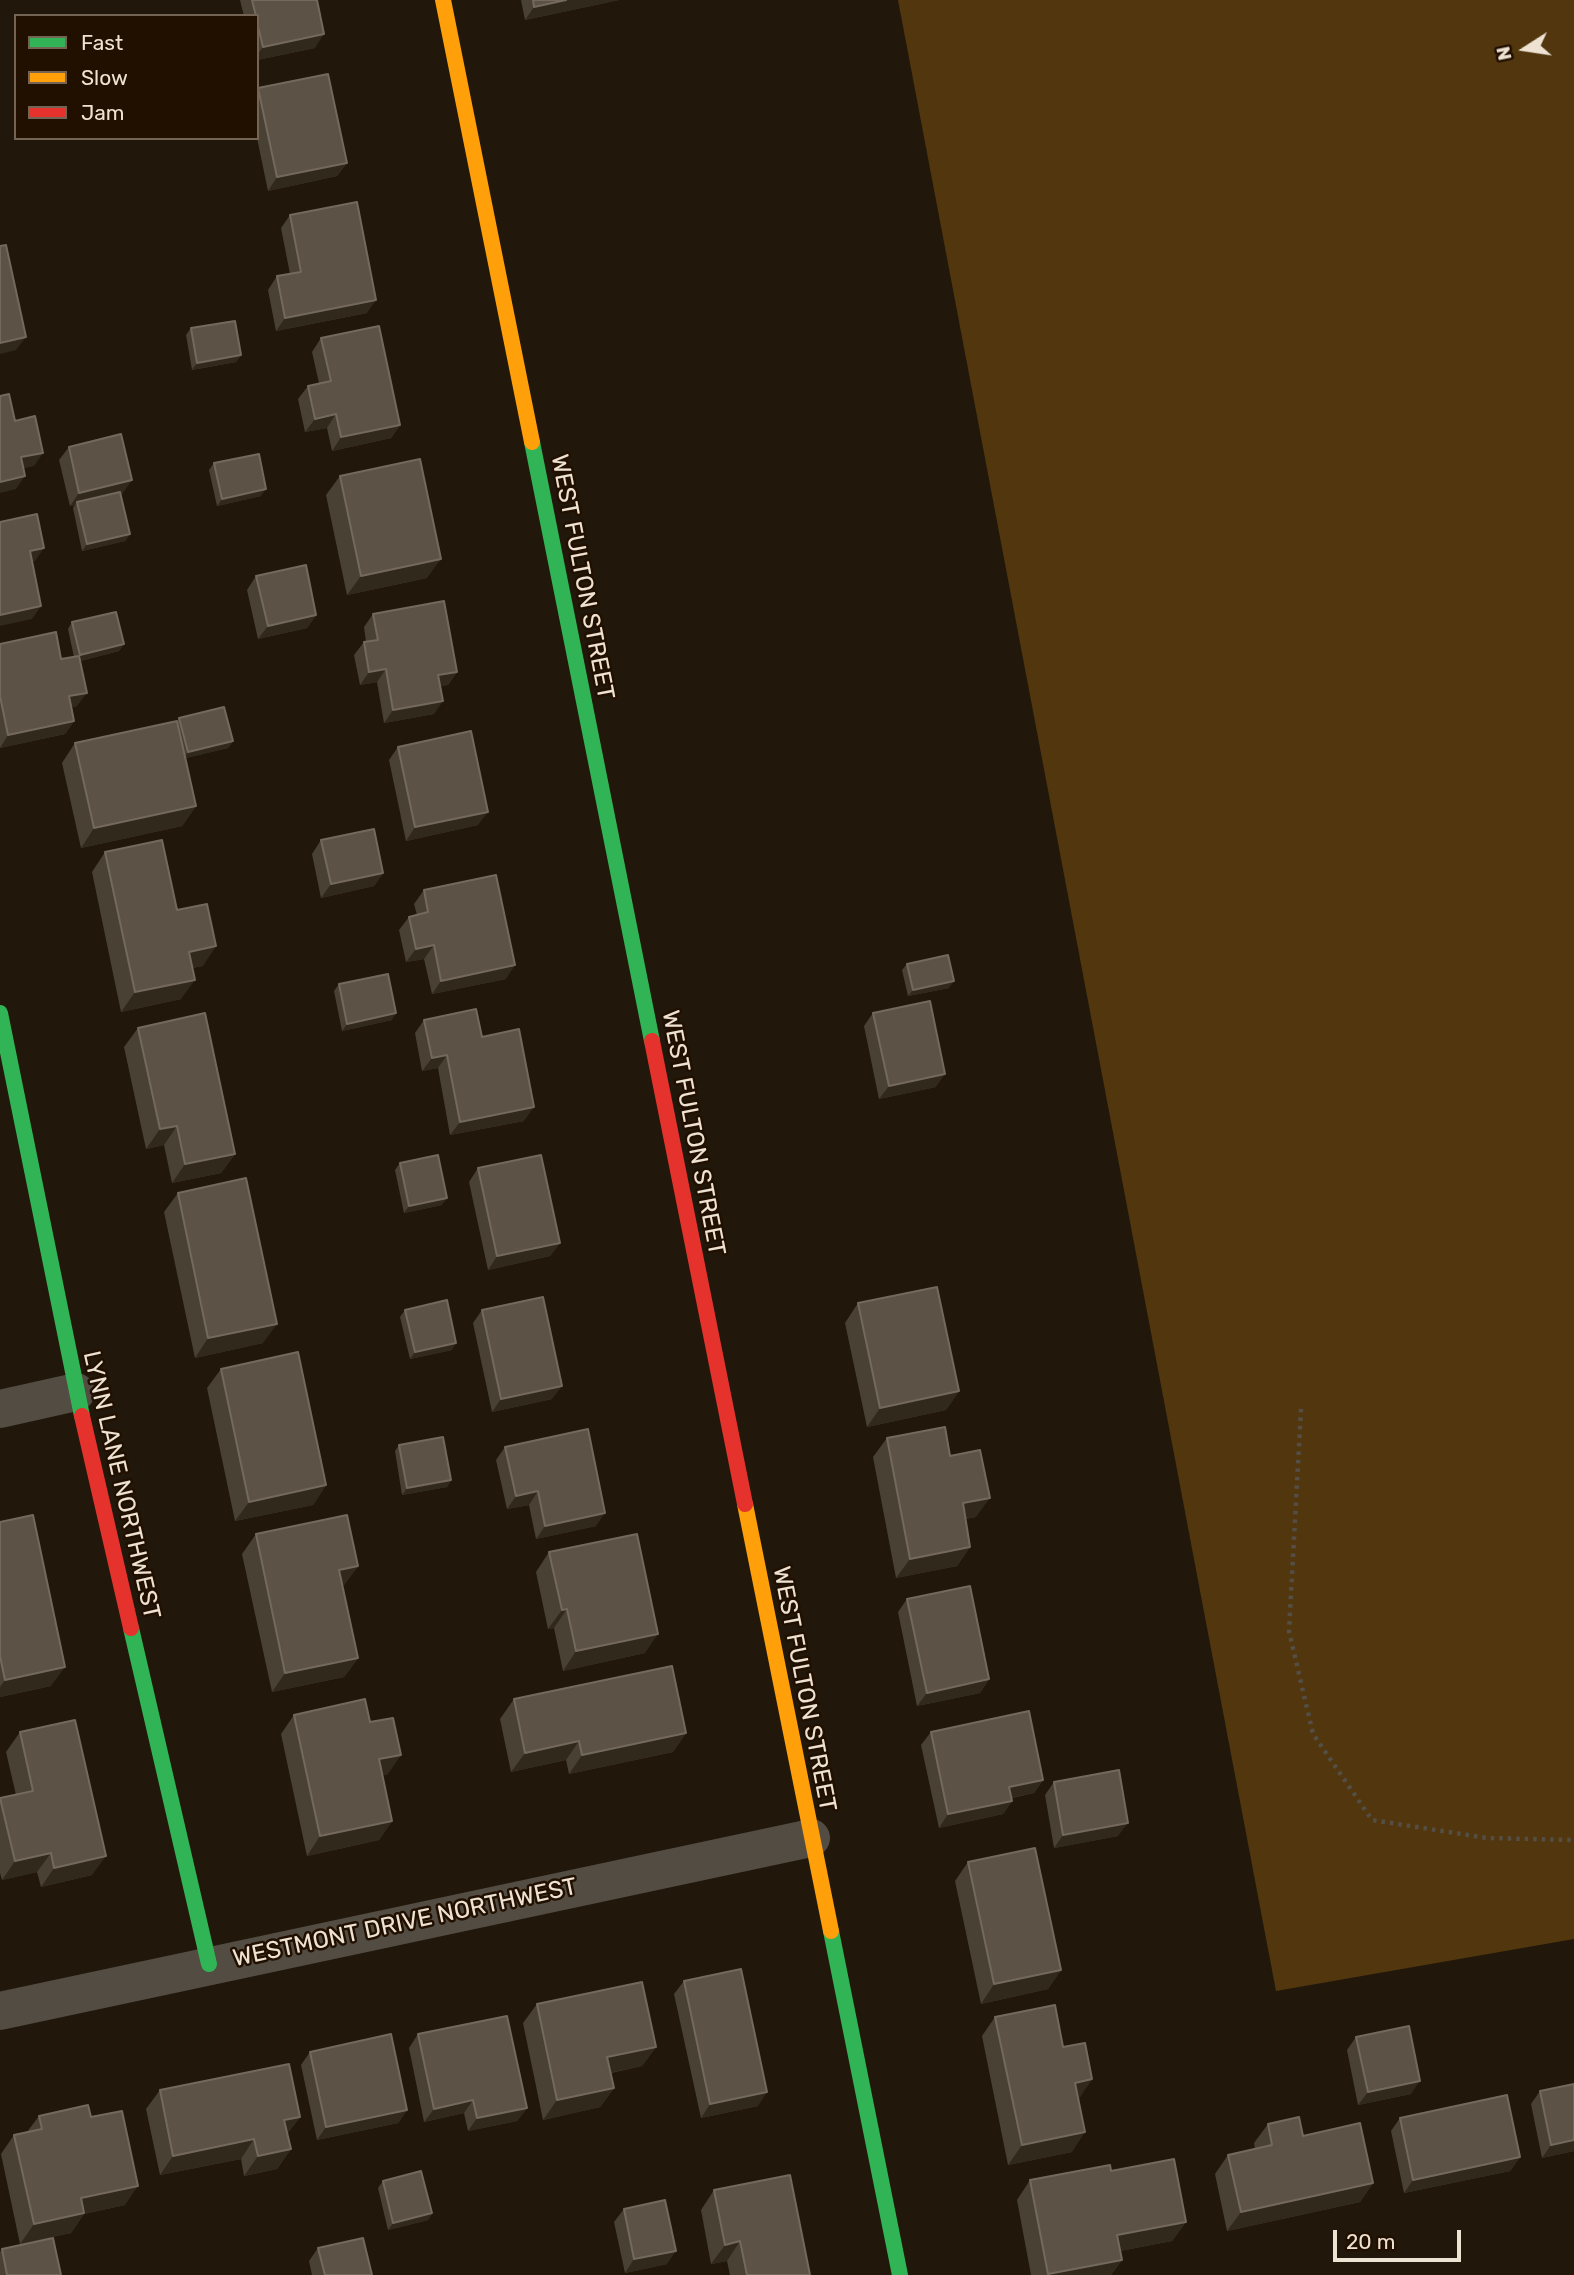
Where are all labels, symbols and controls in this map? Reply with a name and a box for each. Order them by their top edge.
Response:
legend [14,14,259,140]
north arrow [1490,14,1560,84]
text: Fast [81,30,123,55]
text: N [1491,44,1517,63]
text: Slow [81,65,128,90]
text: Jam [81,100,125,125]
street label: WEST FULTON STREET [544,452,620,702]
street label: WEST FULTON STREET [655,1008,731,1258]
street label: LYNN LANE NORTHWEST [76,1348,166,1622]
street label: WEST FULTON STREET [766,1564,842,1814]
street label: WESTMONT DRIVE NORTHWEST [230,1872,580,1974]
scale bar [1336,2216,1464,2260]
text: 20 m [1346,2229,1395,2254]

